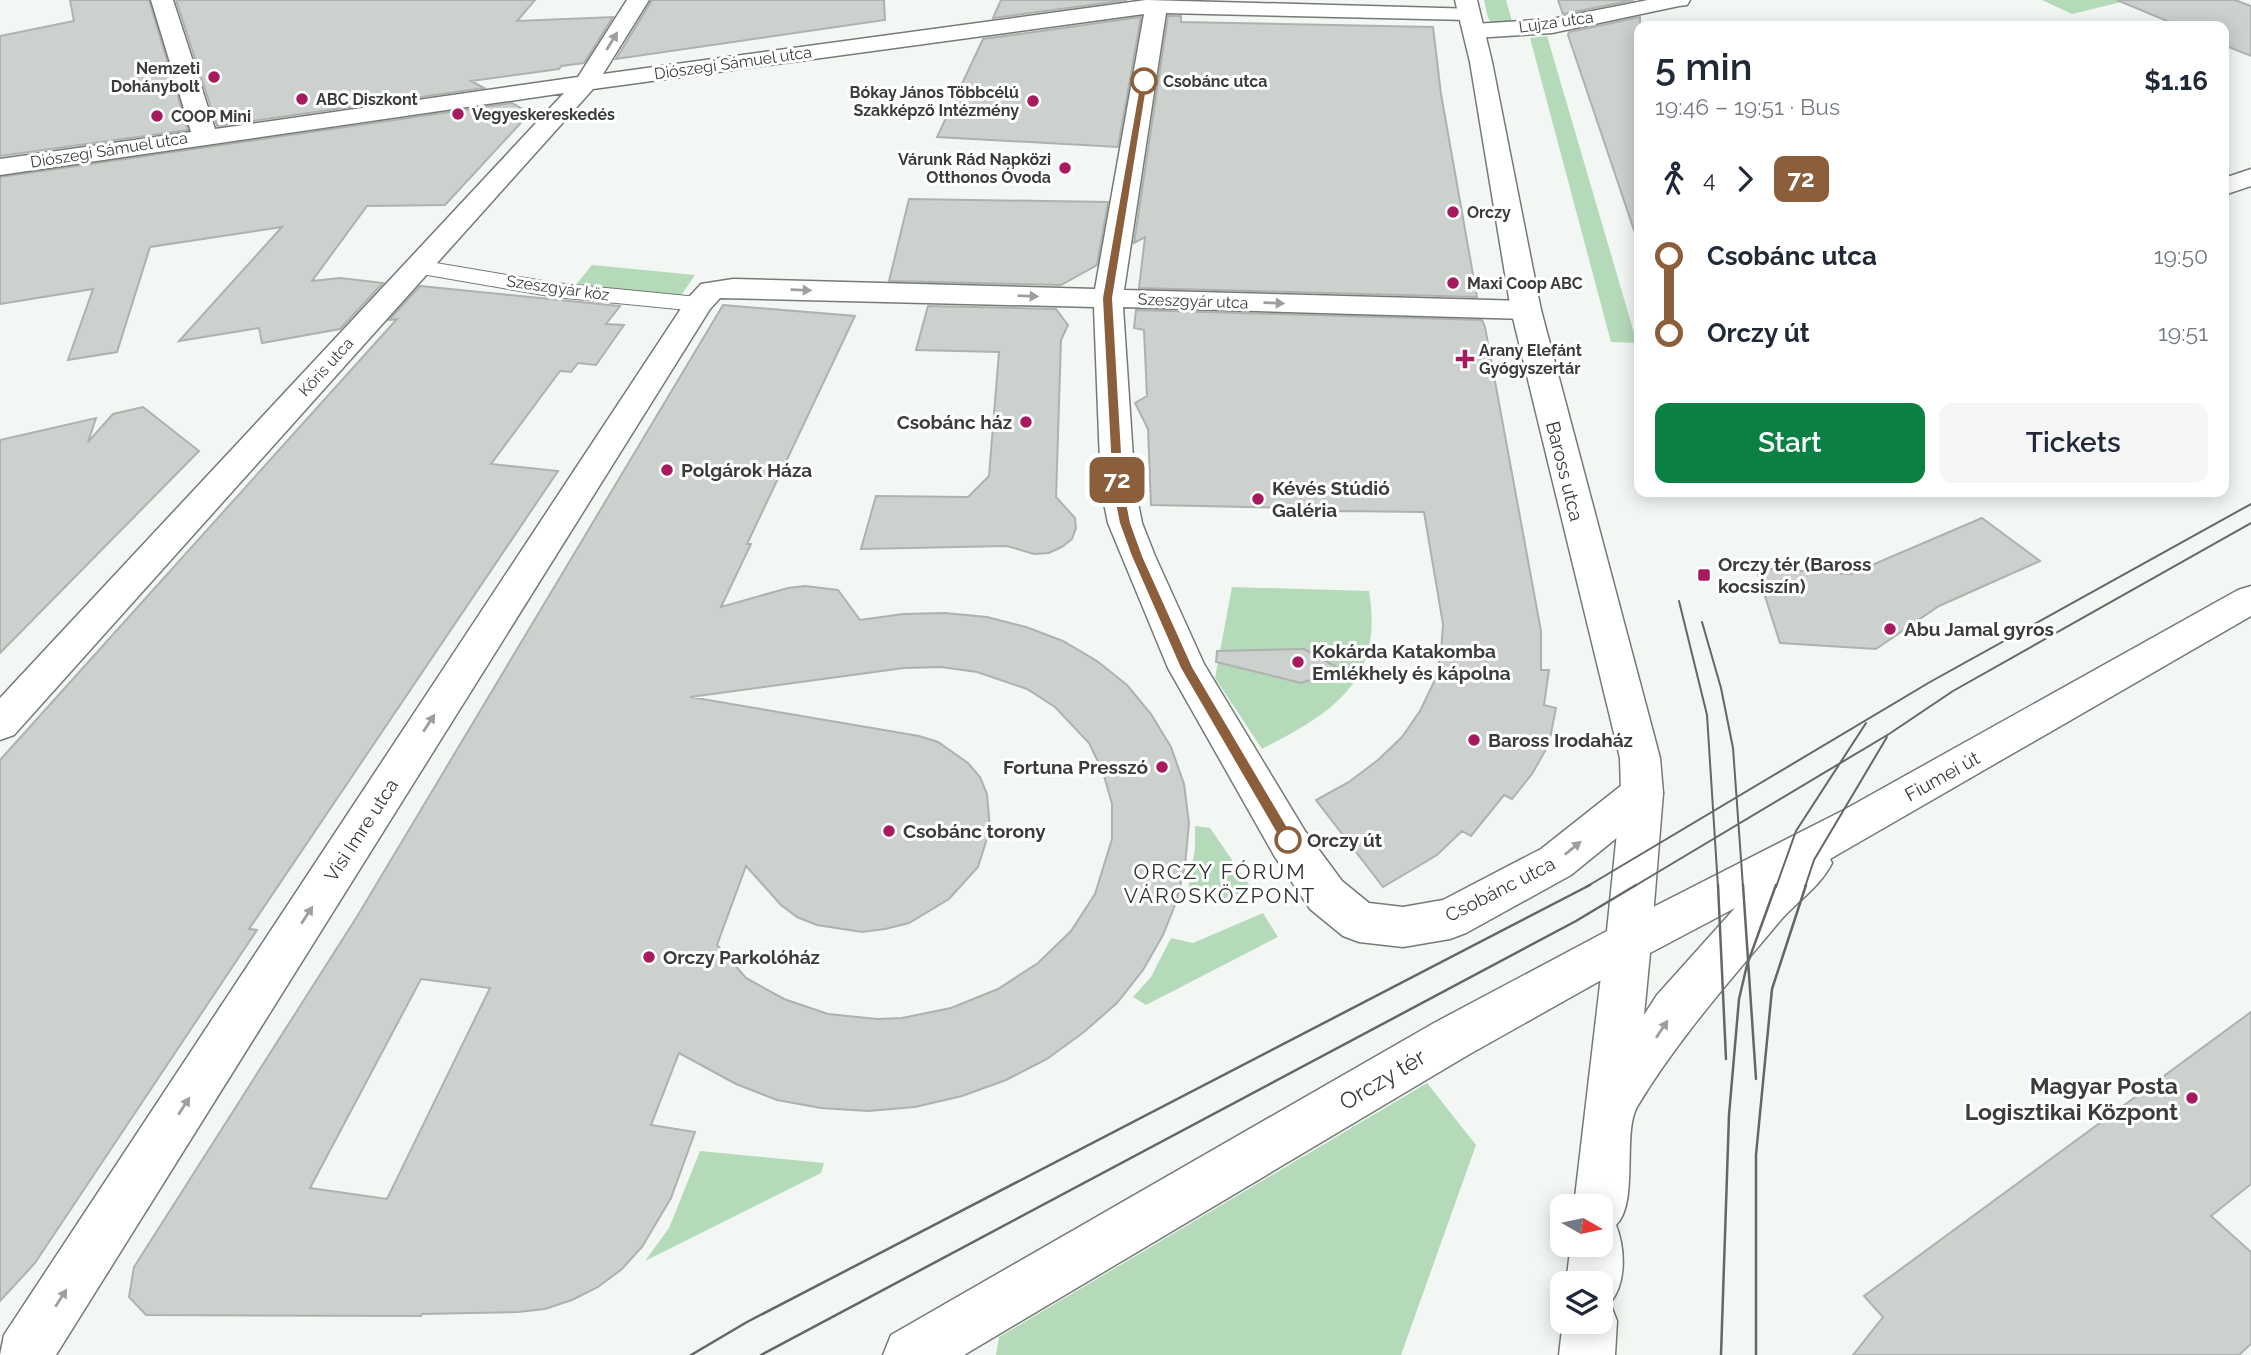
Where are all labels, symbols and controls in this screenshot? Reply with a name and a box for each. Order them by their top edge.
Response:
street label: Lujza utca [1517,7,1595,37]
one-way arrow [606,32,619,51]
street label: Diószegi Sámuel utca [653,43,813,83]
text: 5 min [1655,44,1752,89]
place label: Nemzeti Dohánybolt [111,59,200,96]
text: $1.16 [2144,66,2208,96]
marker: Csobánc utca [1131,68,1157,94]
marker: Nemzeti Dohánybolt [206,69,222,85]
place label: Csobánc utca [1163,72,1268,91]
place label: Bókay János Többcélú Szakképző Intézmény [850,83,1019,120]
place label: ABC Diszkont [316,90,418,109]
marker: ABC Diszkont [294,91,310,107]
marker: Bókay János Többcélú Szakképző Intézmény [1025,93,1041,109]
text: 19:46 – 19:51 · Bus [1655,93,1840,120]
place label: Vegyeskereskedés [472,105,615,124]
marker: Vegyeskereskedés [450,106,466,122]
place label: COOP Mini [171,107,251,126]
marker: COOP Mini [149,108,165,124]
street label: Diószegi Sámuel utca [29,128,189,172]
place label: Várunk Rád Napközi Otthonos Óvoda [898,150,1051,187]
marker: Várunk Rád Napközi Otthonos Óvoda [1057,160,1073,176]
icon: walk [1655,160,1693,198]
icon: forward [1726,160,1764,198]
text: 72 [1788,164,1815,193]
text: 4 [1703,165,1716,192]
place label: Orczy [1467,203,1511,222]
marker: Orczy [1445,204,1461,220]
text: Csobánc utca [1707,241,1877,271]
text: 19:50 [2154,242,2208,269]
street label: Szeszgyár köz [505,271,611,305]
place label: Maxi Coop ABC [1467,274,1583,293]
marker: Maxi Coop ABC [1445,275,1461,291]
one-way arrow [790,285,812,296]
one-way arrow [1018,290,1040,302]
street label: Szeszgyár utca [1137,290,1249,312]
one-way arrow [1263,297,1285,308]
text: Orczy út [1707,318,1810,348]
text: 19:51 [2158,319,2208,346]
street label: Kőris utca [295,334,357,400]
place label: Arany Elefánt Gyógyszertár [1479,341,1582,378]
marker: Arany Elefánt Gyógyszertár [1457,351,1473,367]
button: Start [1655,403,1925,483]
button: Tickets [1939,403,2208,483]
place label: Csobánc ház [897,411,1012,433]
marker: Csobánc ház [1018,414,1034,430]
street label: Baross utca [1542,419,1588,523]
line badge: 72 [1086,457,1148,503]
place label: Polgárok Háza [681,459,812,481]
marker: Polgárok Háza [659,462,675,478]
text: 72 [1104,465,1131,494]
place label: Kévés Stúdió Galéria [1272,477,1390,521]
marker: Kévés Stúdió Galéria [1250,491,1266,507]
place label: Orczy tér (Baross kocsiszín) [1718,553,1871,597]
marker: Orczy tér (Baross kocsiszín) [1696,567,1712,583]
place label: Abu Jamal gyros [1904,618,2054,640]
marker: Abu Jamal gyros [1882,621,1898,637]
place label: Kokárda Katakomba Emlékhely és kápolna [1312,640,1511,684]
marker: Kokárda Katakomba Emlékhely és kápolna [1290,654,1306,670]
one-way arrow [423,713,436,733]
place label: Baross Irodaház [1488,729,1633,751]
marker: Baross Irodaház [1466,732,1482,748]
street label: Fiumei út [1901,746,1984,805]
place label: Fortuna Presszó [1003,756,1148,778]
marker: Fortuna Presszó [1154,759,1170,775]
street label: Visi Imre utca [320,775,402,885]
place label: Csobánc torony [903,820,1046,842]
marker: Csobánc torony [881,823,897,839]
marker: Orczy út [1275,827,1301,853]
place label: Orczy út [1307,829,1383,851]
one-way arrow [1564,841,1582,856]
street label: Csobánc utca [1441,852,1559,926]
district label: ORCZY FÓRUM VÁROSKÖZPONT [1124,859,1316,908]
one-way arrow [300,905,313,924]
place label: Orczy Parkolóház [663,946,820,968]
marker: Orczy Parkolóház [641,949,657,965]
one-way arrow [1655,1020,1669,1038]
street label: Orczy tér [1334,1043,1430,1115]
place label: Magyar Posta Logisztikai Központ [1965,1072,2178,1125]
marker: Magyar Posta Logisztikai Központ [2184,1090,2200,1106]
one-way arrow [177,1096,190,1116]
north arrow [1550,1194,1614,1256]
map controls [1550,1194,1613,1334]
button: layers [1550,1271,1613,1334]
one-way arrow [54,1288,67,1307]

